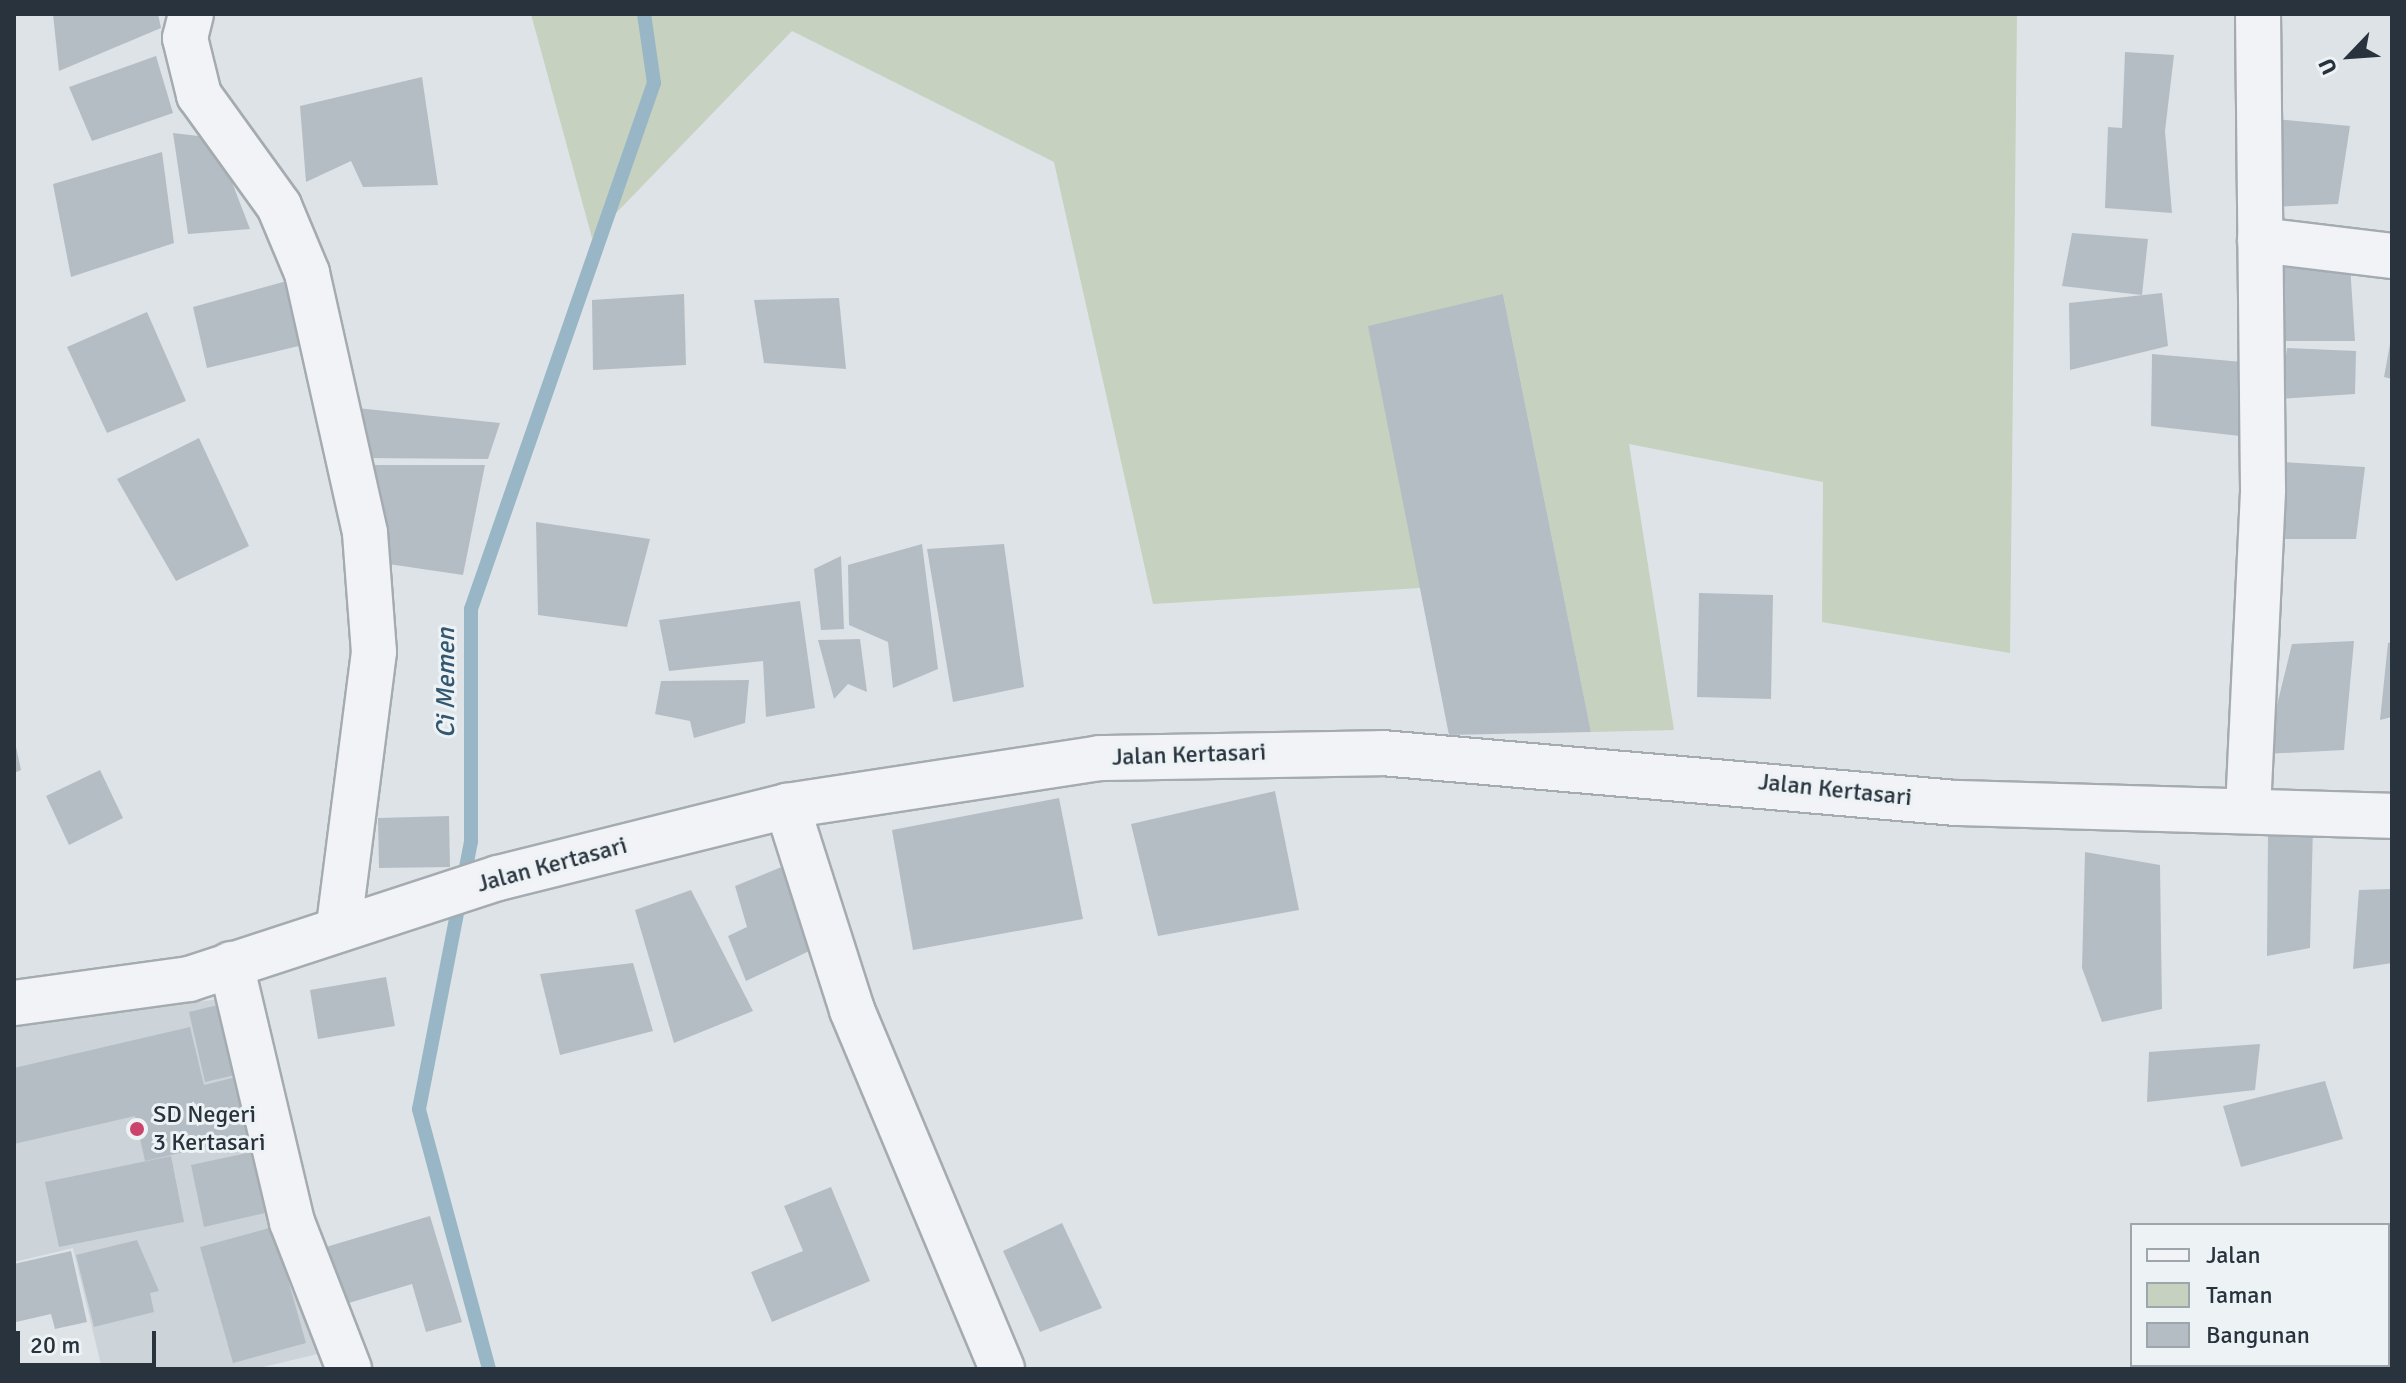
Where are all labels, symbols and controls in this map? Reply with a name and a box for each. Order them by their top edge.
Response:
north arrow [2310,16,2390,96]
text: U [2312,54,2343,79]
water label: Ci Memen [431,628,463,738]
street label: Jalan Kertasari [1111,738,1267,772]
street label: Jalan Kertasari [1757,768,1913,812]
street label: Jalan Kertasari [474,831,630,899]
place label: SD Negeri 3 Kertasari [153,1101,265,1157]
marker: SD Negeri 3 Kertasari [128,1120,146,1138]
legend [2130,1223,2390,1367]
text: Jalan [2206,1240,2261,1270]
text: Taman [2206,1280,2273,1310]
scale bar [20,1315,160,1365]
text: Bangunan [2206,1320,2310,1350]
text: 20 m [30,1330,80,1360]

